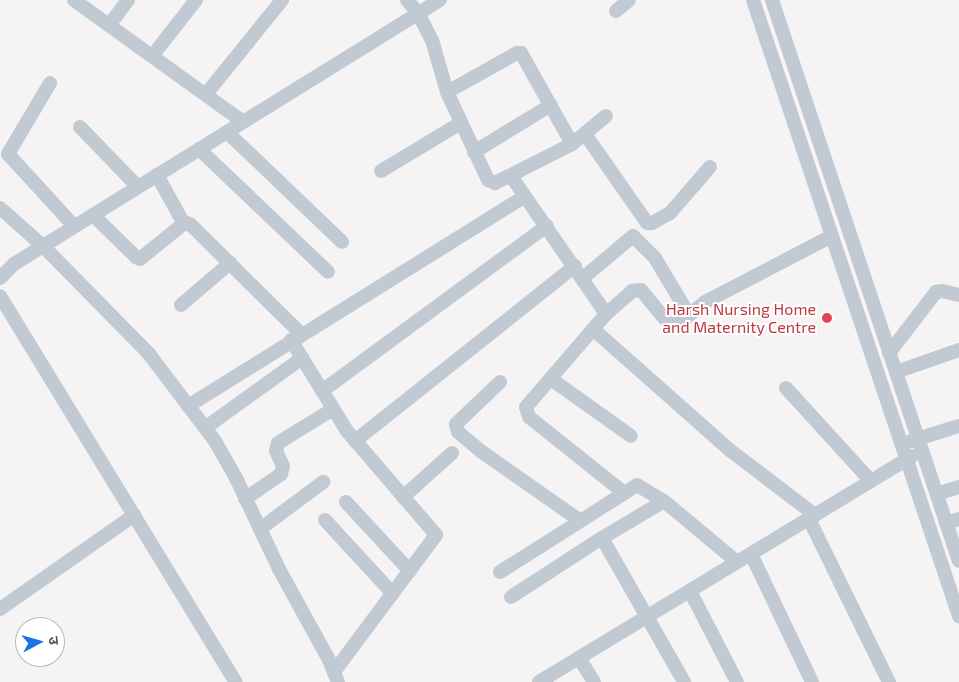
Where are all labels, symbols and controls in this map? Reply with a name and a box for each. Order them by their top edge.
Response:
place label: Harsh Nursing Home and Maternity Centre [662,299,816,337]
marker: Harsh Nursing Home and Maternity Centre [820,311,834,325]
north arrow [15,617,65,667]
text: उ [46,636,63,645]

